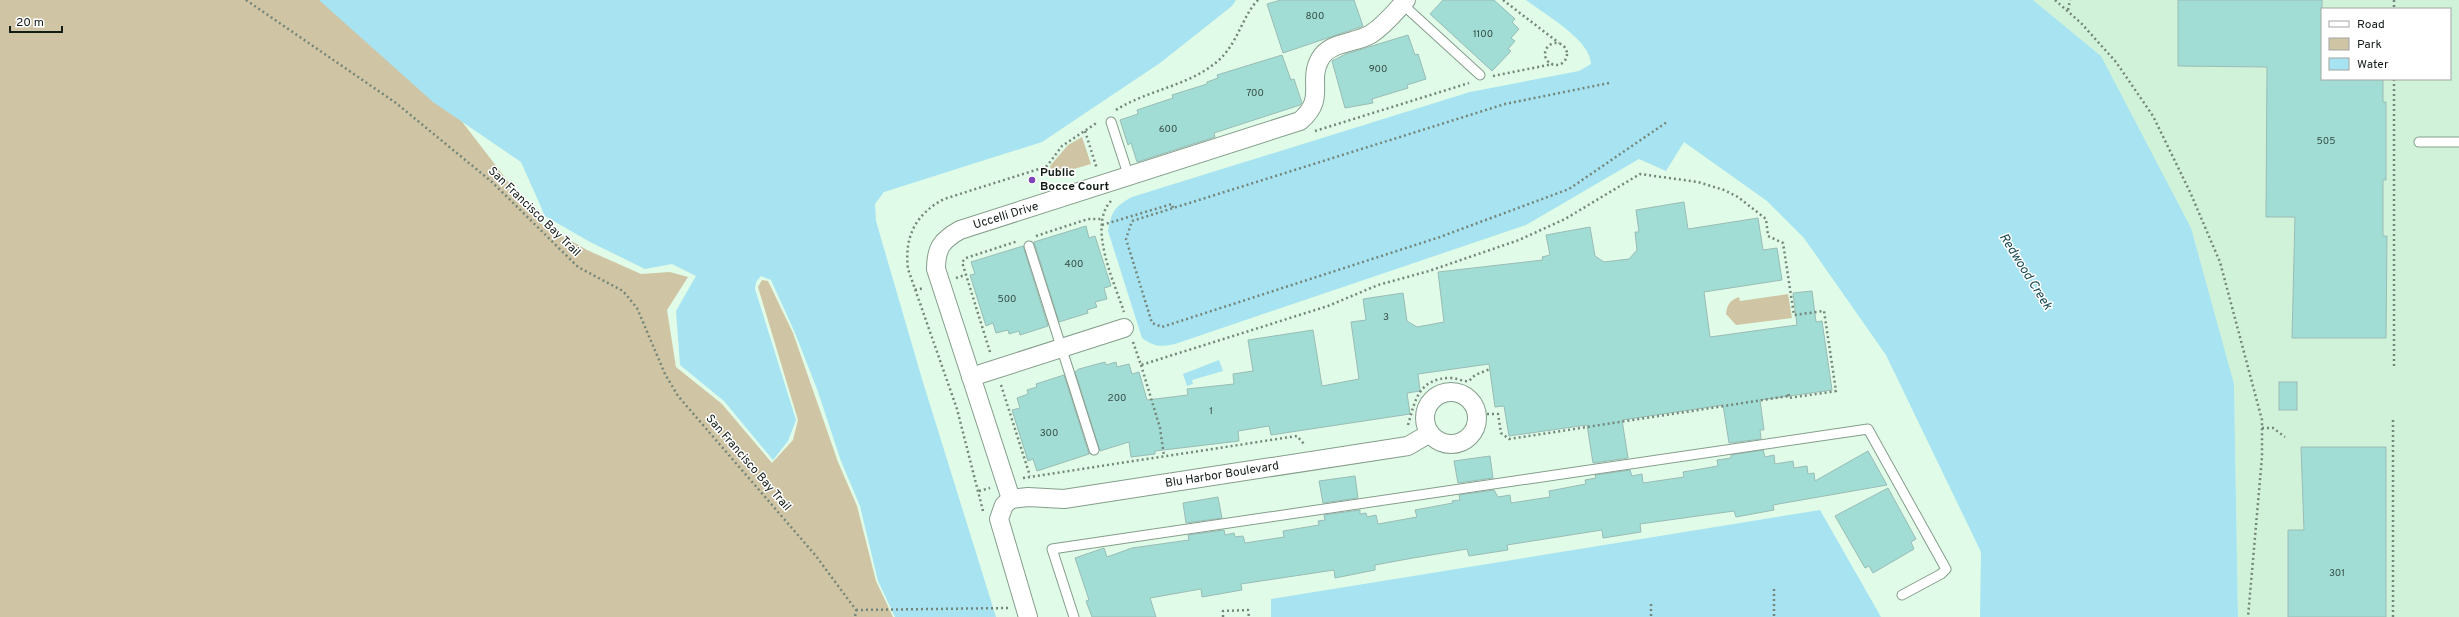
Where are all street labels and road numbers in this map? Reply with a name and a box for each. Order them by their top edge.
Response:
street label: San Francisco Bay Trail [484,164,584,260]
street label: Uccelli Drive [971,198,1041,234]
street label: San Francisco Bay Trail [702,411,794,515]
street label: Blu Harbor Boulevard [1164,458,1280,492]

